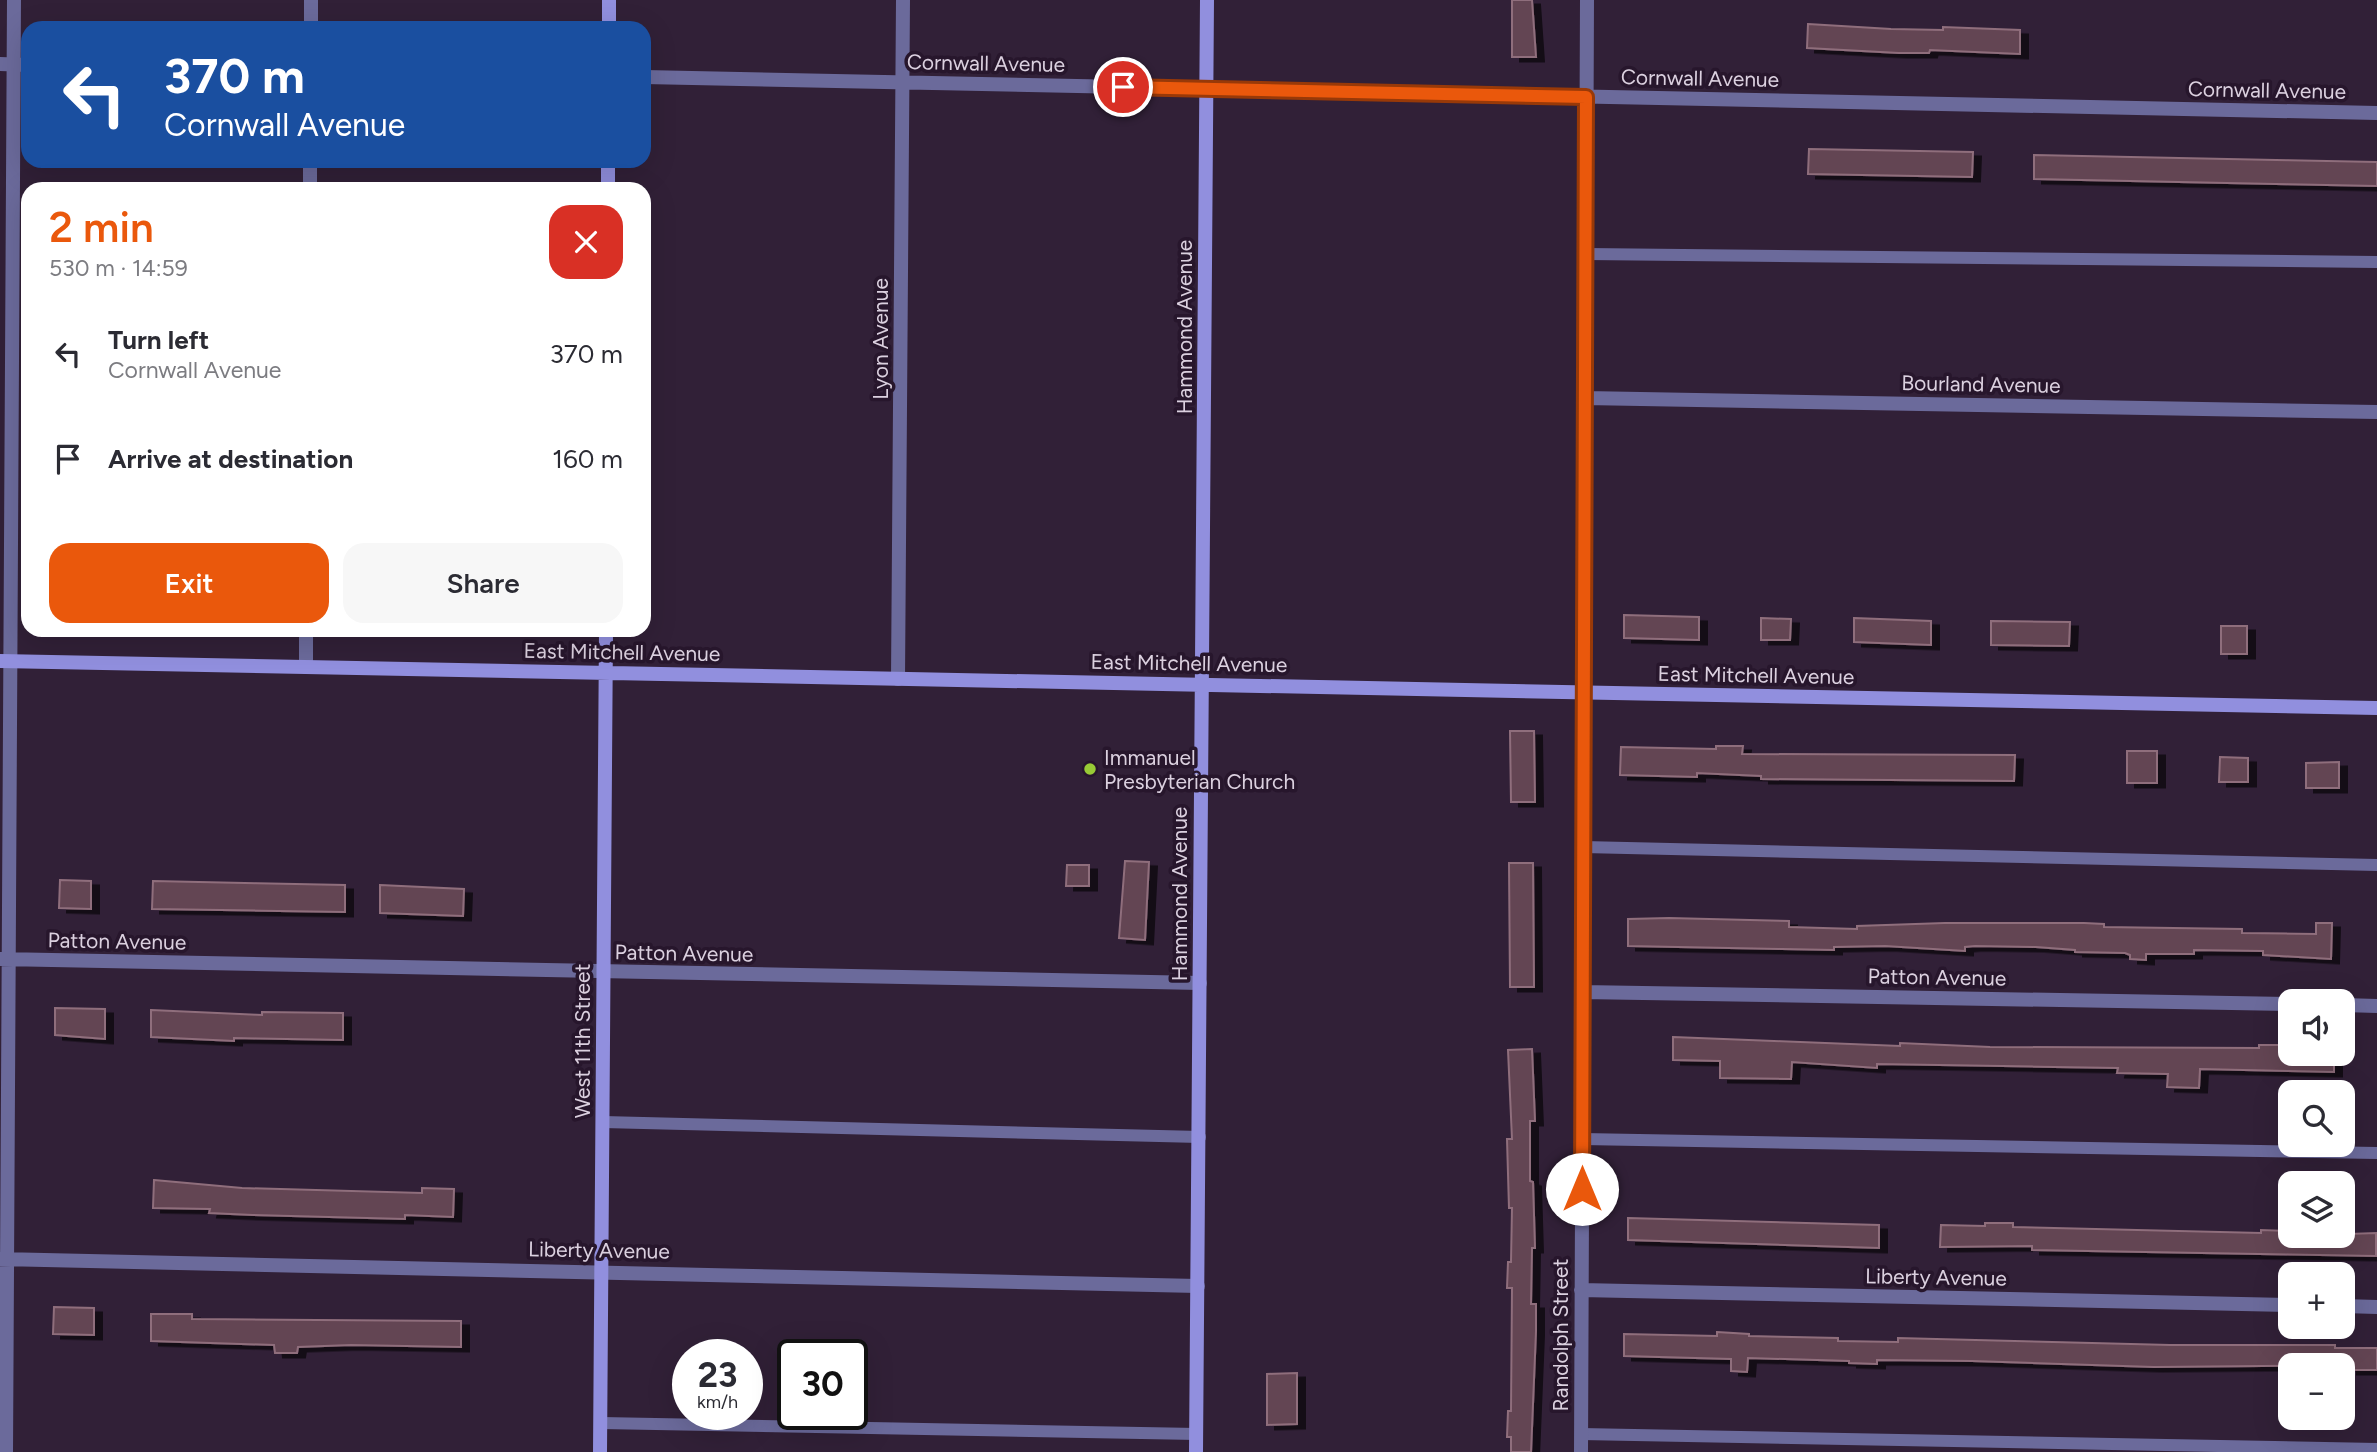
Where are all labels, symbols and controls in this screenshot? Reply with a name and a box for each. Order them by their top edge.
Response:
text: 370 m [164,46,305,105]
icon: left [49,49,140,140]
street label: Cornwall Avenue [907,49,1065,77]
pin [1093,57,1153,117]
street label: Cornwall Avenue [1621,64,1779,92]
icon: arrive [1104,68,1142,106]
street label: Cornwall Avenue [2188,76,2346,104]
text: Cornwall Avenue [164,106,405,144]
text: 2 min [49,202,154,253]
button: close [549,205,623,279]
street label: Hammond Avenue [1172,240,1197,414]
text: 530 m · 14:59 [49,254,188,282]
street label: Lyon Avenue [868,278,893,400]
text: Turn left [108,324,209,356]
icon: left [49,335,87,373]
text: 370 m [550,338,623,370]
text: Cornwall Avenue [108,356,281,384]
street label: Bourland Avenue [1901,370,2061,398]
icon: arrive [49,440,87,478]
text: Arrive at destination [108,443,353,475]
text: 160 m [552,443,623,475]
button: Exit [49,543,329,623]
button: Share [343,543,623,623]
street label: East Mitchell Avenue [524,638,720,666]
street label: East Mitchell Avenue [1091,649,1287,677]
street label: East Mitchell Avenue [1658,661,1854,689]
place label: Immanuel Presbyterian Church [1104,745,1295,794]
marker: Immanuel Presbyterian Church [1082,761,1098,777]
street label: Hammond Avenue [1167,807,1192,981]
street label: Patton Avenue [47,927,187,955]
street label: Patton Avenue [614,939,754,967]
street label: Patton Avenue [1867,963,2007,991]
street label: West 11th Street [570,964,595,1118]
map controls [2278,989,2355,1430]
button: sound [2278,989,2355,1066]
button: search [2278,1080,2355,1157]
position arrow [1545,1152,1619,1226]
button: layers [2278,1171,2355,1248]
street label: Liberty Avenue [528,1236,670,1264]
street label: Randolph Street [1548,1259,1573,1411]
button: + [2278,1262,2355,1339]
street label: Liberty Avenue [1865,1263,2007,1291]
speed limit sign: 30 [777,1339,868,1430]
button: − [2278,1353,2355,1430]
text: 23 [698,1354,737,1396]
text: km/h [697,1391,738,1413]

